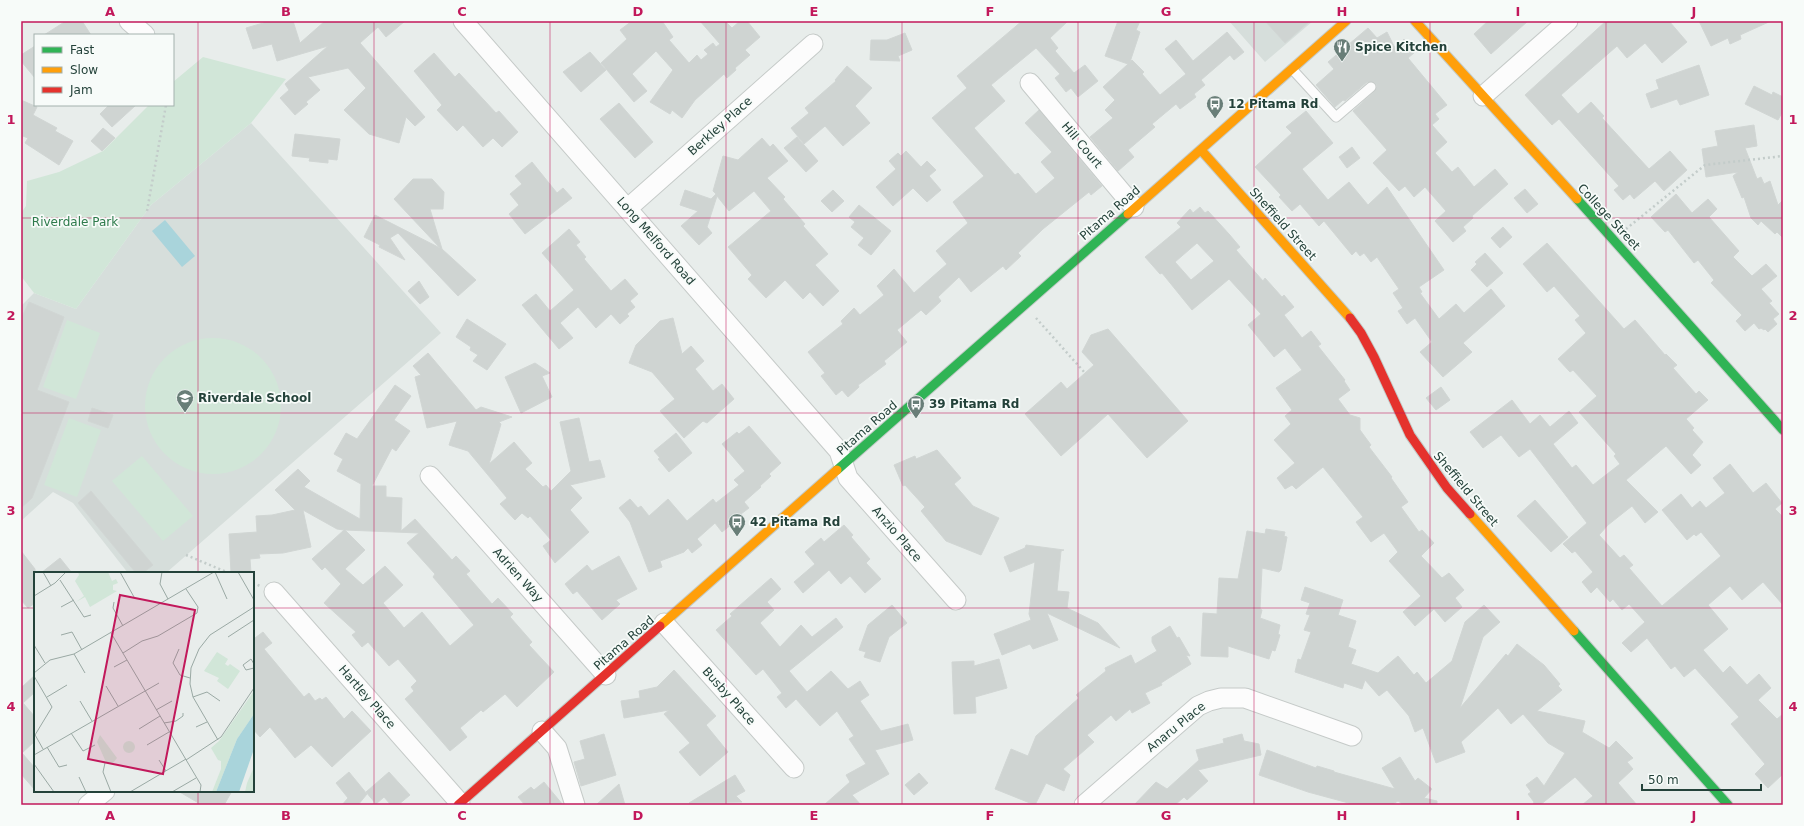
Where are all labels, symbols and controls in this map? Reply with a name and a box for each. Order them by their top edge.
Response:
text: A [105,4,115,19]
text: B [281,4,291,19]
text: C [457,4,467,19]
text: D [633,4,644,19]
text: E [810,4,818,19]
text: F [986,4,994,19]
text: G [1161,4,1171,19]
text: H [1337,4,1347,19]
text: I [1516,4,1520,19]
text: J [1691,4,1696,19]
legend [34,34,174,106]
restaurant icon: Spice Kitchen [1332,37,1352,62]
place label: Spice Kitchen [1355,40,1447,54]
text: Fast [70,43,94,57]
text: Slow [70,63,98,77]
text: Jam [69,83,93,97]
street label: Berkley Place [685,94,755,158]
bus stop icon: 12 Pitama Rd [1205,94,1225,119]
place label: 12 Pitama Rd [1228,97,1318,111]
text: 1 [6,112,16,127]
text: 1 [1788,112,1798,127]
street label: Hill Court [1059,119,1105,171]
street label: College Street [1575,181,1643,253]
street label: Pitama Road [1077,183,1143,243]
street label: Sheffield Street [1247,185,1319,263]
street label: Long Melford Road [614,194,698,288]
park label: Riverdale Park [32,215,118,229]
text: 2 [6,308,16,323]
text: 2 [1788,308,1798,323]
school or university icon: Riverdale School [175,388,195,413]
place label: Riverdale School [198,391,311,405]
bus stop icon: 39 Pitama Rd [906,394,926,419]
place label: 39 Pitama Rd [929,397,1019,411]
street label: Pitama Road [834,398,900,458]
street label: Sheffield Street [1431,449,1501,529]
text: 3 [6,503,16,518]
text: 3 [1788,503,1798,518]
street label: Anzio Place [869,504,925,564]
bus stop icon: 42 Pitama Rd [727,512,747,537]
place label: 42 Pitama Rd [750,515,840,529]
street label: Adrien Way [490,545,546,605]
inset map [34,572,254,792]
street label: Pitama Road [591,613,657,673]
street label: Hartley Place [336,662,398,732]
street label: Busby Place [700,664,758,728]
text: 4 [6,699,16,714]
street label: Anaru Place [1144,699,1208,755]
text: 4 [1788,699,1798,714]
scale bar [1642,766,1761,792]
text: 50 m [1648,773,1679,787]
text: A [105,808,115,823]
text: B [281,808,291,823]
text: C [457,808,467,823]
text: D [633,808,644,823]
text: E [810,808,818,823]
text: F [986,808,994,823]
text: G [1161,808,1171,823]
text: H [1337,808,1347,823]
text: I [1516,808,1520,823]
text: J [1691,808,1696,823]

